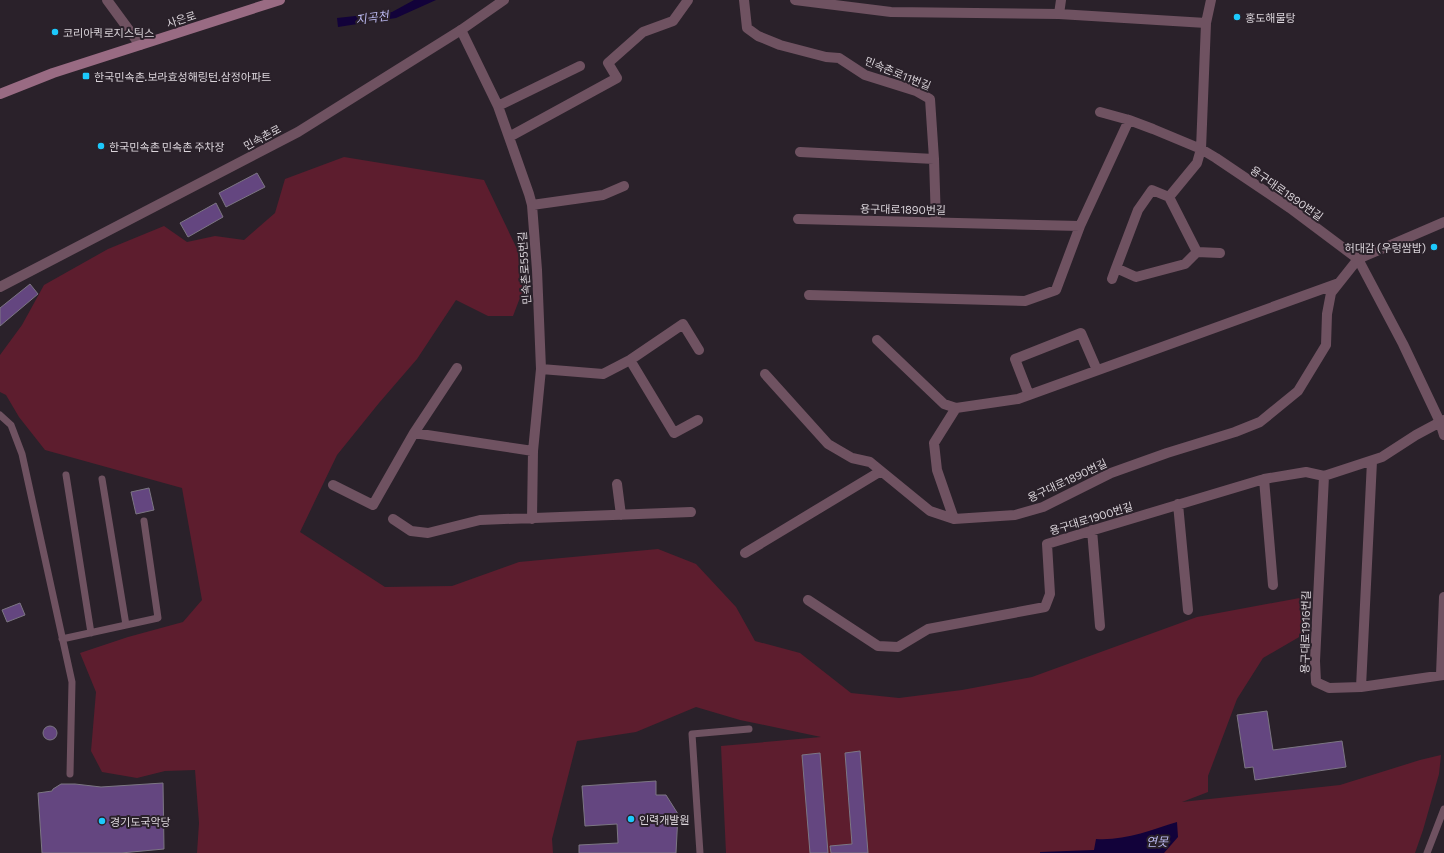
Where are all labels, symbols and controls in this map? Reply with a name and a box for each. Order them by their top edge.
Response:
water label: 지곡천 [355,7,391,26]
street label: 사은로 [165,8,197,30]
place label: 홍도해물탕 [1245,11,1296,24]
marker: 홍도해물탕 [1232,12,1242,22]
place label: 코리아퀵로지스틱스 [63,26,154,39]
marker: 코리아퀵로지스틱스 [50,27,60,37]
street label: 민속촌로11번길 [863,54,933,92]
place label: 한국민속촌.보라효성해링턴.삼정아파트 [94,70,271,83]
marker: 한국민속촌.보라효성해링턴.삼정아파트 [81,71,91,81]
street label: 민속촌로 [241,122,283,152]
place label: 한국민속촌 민속촌 주차장 [109,140,225,153]
marker: 한국민속촌 민속촌 주차장 [96,141,106,151]
street label: 용구대로1890번길 [1248,163,1326,223]
street label: 용구대로1890번길 [860,202,946,216]
street label: 민속촌로55번길 [515,231,533,305]
place label: 허대감 (우렁쌈밥) [1345,241,1426,254]
marker: 허대감 (우렁쌈밥) [1429,242,1439,252]
street label: 용구대로1890번길 [1025,456,1109,504]
street label: 용구대로1900번길 [1048,499,1134,537]
street label: 용구대로1916번길 [1298,590,1312,674]
place label: 인력개발원 [639,813,690,826]
marker: 인력개발원 [626,814,636,824]
place label: 경기도국악당 [110,815,171,828]
marker: 경기도국악당 [97,816,107,826]
water label: 연못 [1146,834,1169,848]

